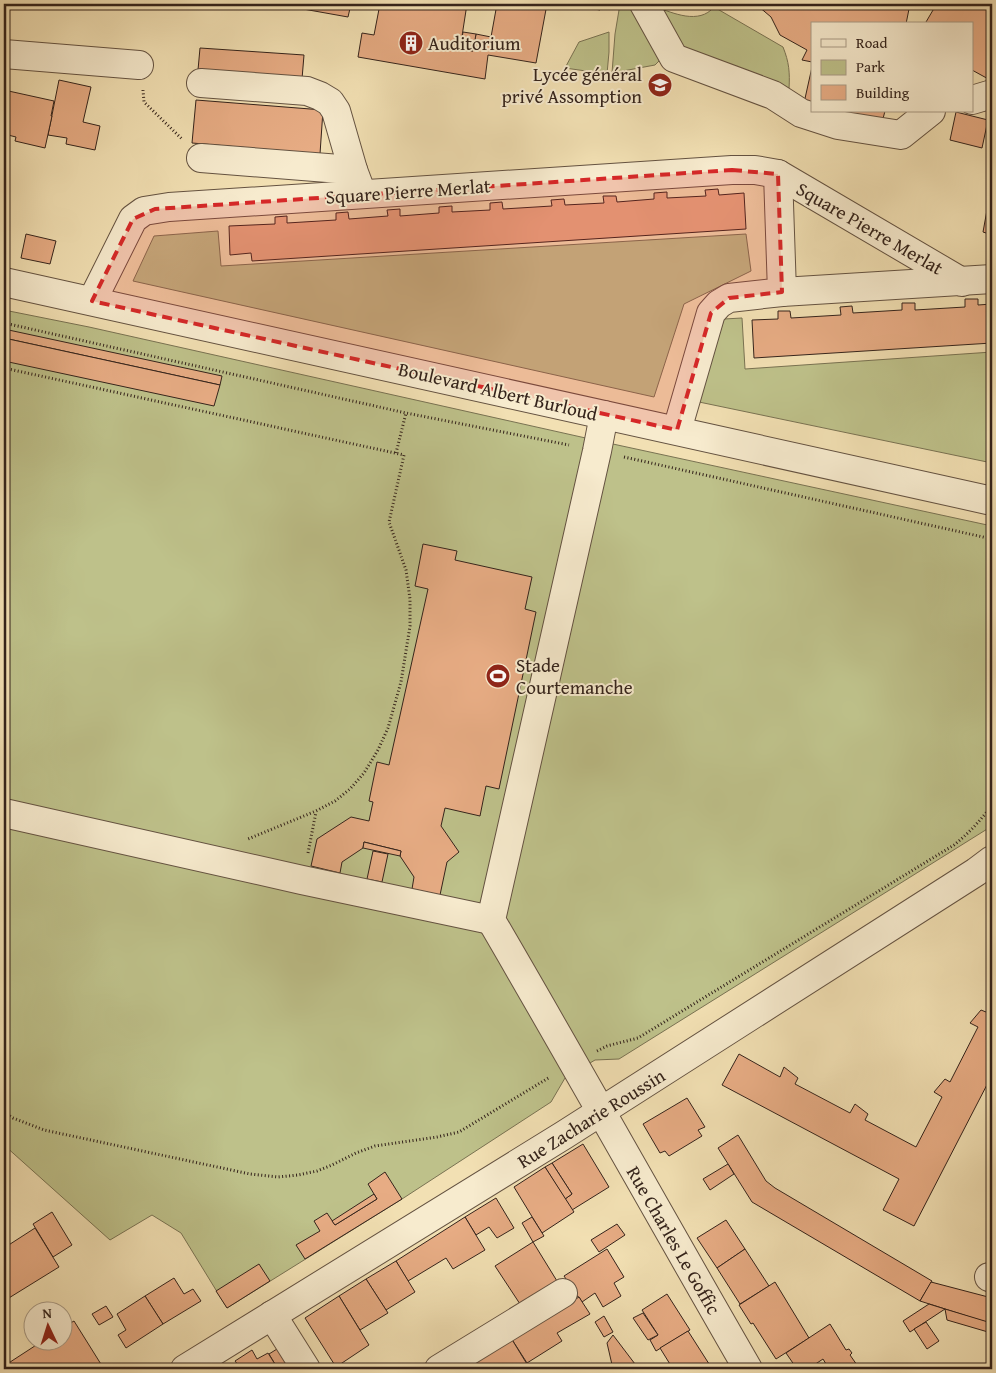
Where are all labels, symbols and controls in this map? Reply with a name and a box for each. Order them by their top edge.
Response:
legend [811,22,974,112]
place label: Auditorium [428,29,521,57]
building icon: Auditorium [398,30,424,56]
text: Road [856,32,887,53]
text: Park [856,56,885,77]
place label: Lycée général privé Assomption [502,60,642,110]
school or university icon: Lycée général privé Assomption [647,72,673,98]
text: Building [856,82,910,103]
street label: Square Pierre Merlat [324,171,492,211]
street label: Square Pierre Merlat [791,175,949,282]
street label: Boulevard Albert Burloud [396,354,601,428]
place label: Stade Courtemanche [516,651,633,701]
sports icon: Stade Courtemanche [485,663,511,689]
street label: Rue Zacharie Roussin [512,1061,671,1175]
street label: Rue Charles Le Goffic [620,1161,728,1319]
north arrow [22,1300,72,1350]
text: N [42,1303,53,1323]

